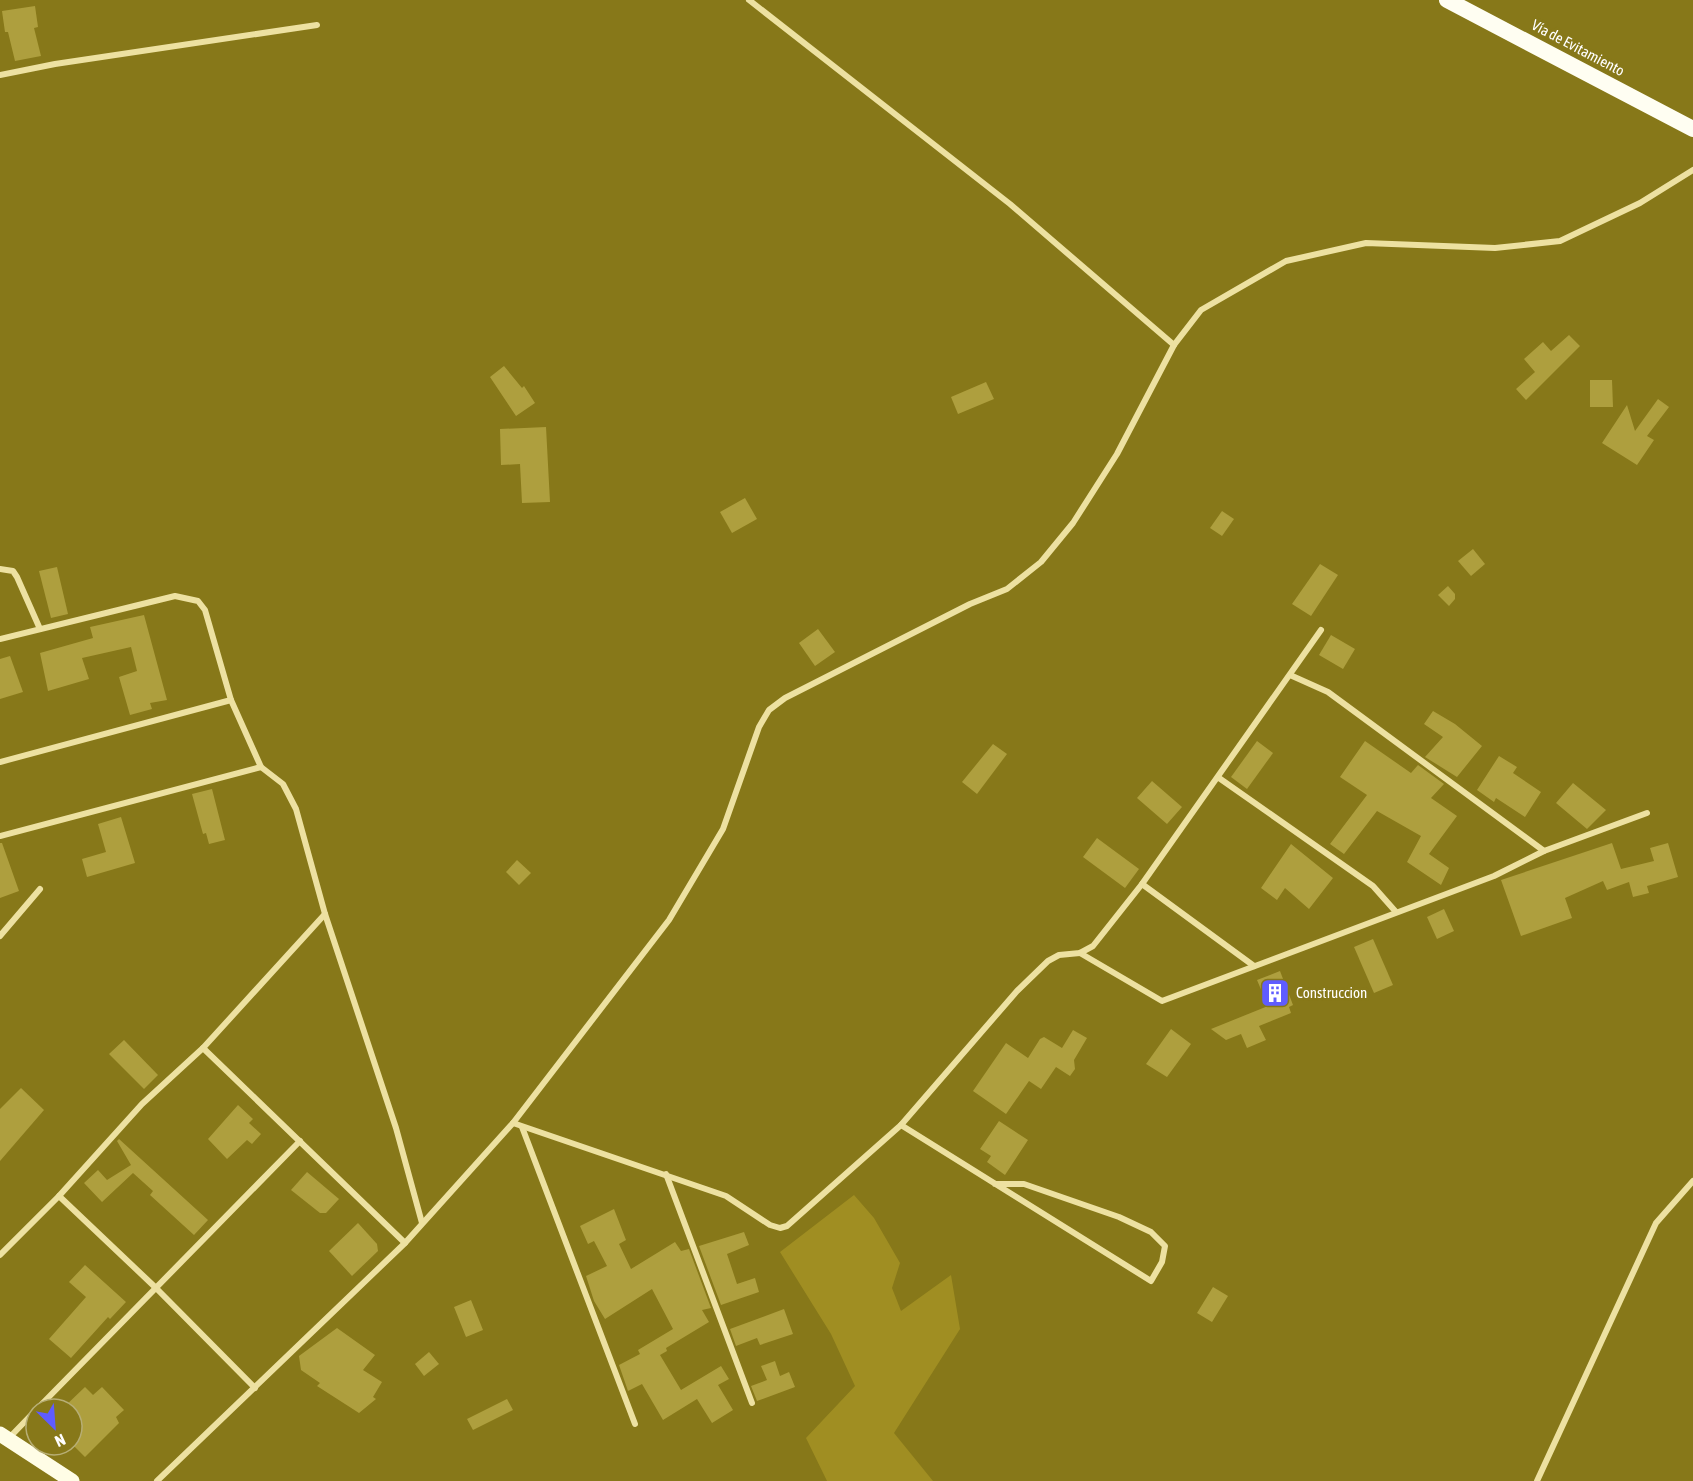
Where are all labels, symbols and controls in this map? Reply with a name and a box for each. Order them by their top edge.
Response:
street label: Vía de Evitamiento [1529,16,1628,79]
building icon: Construccion [1259,977,1291,1009]
place label: Construccion [1296,984,1367,1001]
north arrow [24,1397,84,1457]
text: N [52,1430,68,1451]

